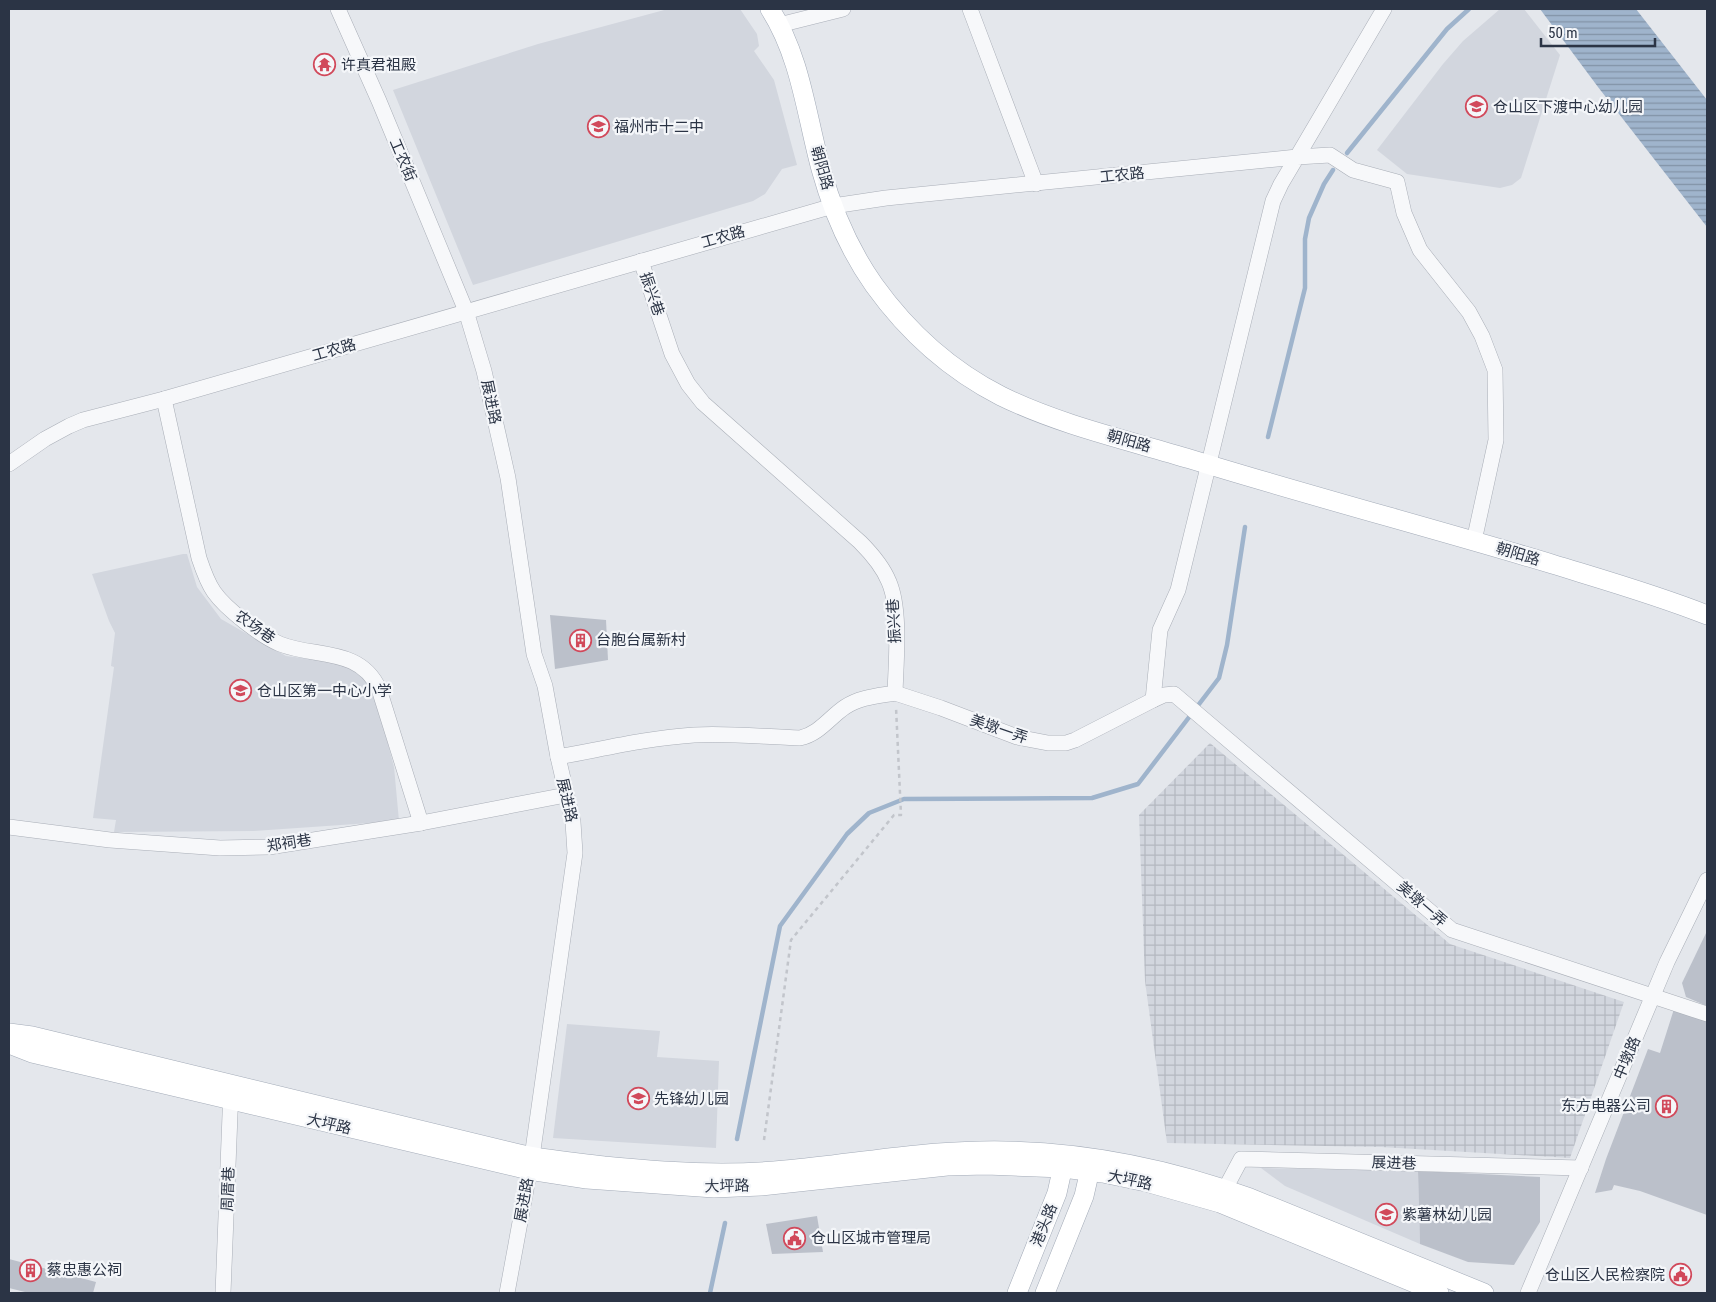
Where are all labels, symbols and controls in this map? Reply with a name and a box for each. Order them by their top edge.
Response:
scale bar [1541,15,1655,47]
text: 50 m [1548,24,1578,42]
temple icon: 许真君祖殿 [313,53,337,77]
place label: 许真君祖殿 [341,56,416,74]
school or university icon: 仓山区下渡中心幼儿园 [1465,95,1489,119]
place label: 仓山区下渡中心幼儿园 [1493,98,1643,116]
school or university icon: 福州市十二中 [586,115,610,139]
place label: 福州市十二中 [614,118,704,136]
street label: 工农街 [386,136,420,184]
street label: 朝阳路 [807,144,837,192]
street label: 工农路 [1099,164,1145,186]
street label: 工农路 [699,222,747,252]
street label: 振兴巷 [636,270,668,318]
street label: 工农路 [310,335,358,365]
street label: 展进路 [478,378,504,426]
street label: 朝阳路 [1105,426,1153,456]
street label: 朝阳路 [1494,539,1542,569]
street label: 振兴巷 [884,598,904,644]
street label: 农场巷 [231,607,279,647]
building icon: 台胞台属新村 [568,628,592,652]
place label: 台胞台属新村 [596,631,686,649]
school or university icon: 仓山区第一中心小学 [229,679,253,703]
place label: 仓山区第一中心小学 [257,682,392,700]
street label: 美墩一弄 [968,711,1030,747]
street label: 展进路 [553,776,581,824]
street label: 郑祠巷 [265,831,313,855]
street label: 美墩一弄 [1393,878,1451,930]
street label: 中墩路 [1610,1034,1644,1082]
school or university icon: 先锋幼儿园 [626,1087,650,1111]
place label: 先锋幼儿园 [654,1090,729,1108]
building icon: 东方电器公司 [1655,1094,1679,1118]
place label: 东方电器公司 [1561,1097,1651,1115]
street label: 大坪路 [305,1110,353,1138]
street label: 展进巷 [1371,1153,1417,1173]
street label: 周厝巷 [218,1166,238,1212]
street label: 大坪路 [1106,1167,1154,1193]
street label: 展进路 [511,1176,537,1224]
street label: 大坪路 [704,1177,750,1195]
street label: 港头路 [1027,1201,1061,1249]
school or university icon: 紫薯林幼儿园 [1374,1203,1398,1227]
place label: 紫薯林幼儿园 [1402,1206,1492,1224]
public building icon: 仓山区城市管理局 [783,1226,807,1250]
place label: 仓山区城市管理局 [811,1229,931,1247]
building icon: 蔡忠惠公祠 [19,1258,43,1282]
place label: 蔡忠惠公祠 [47,1261,122,1279]
public building icon: 仓山区人民检察院 [1669,1263,1693,1287]
place label: 仓山区人民检察院 [1545,1266,1665,1284]

